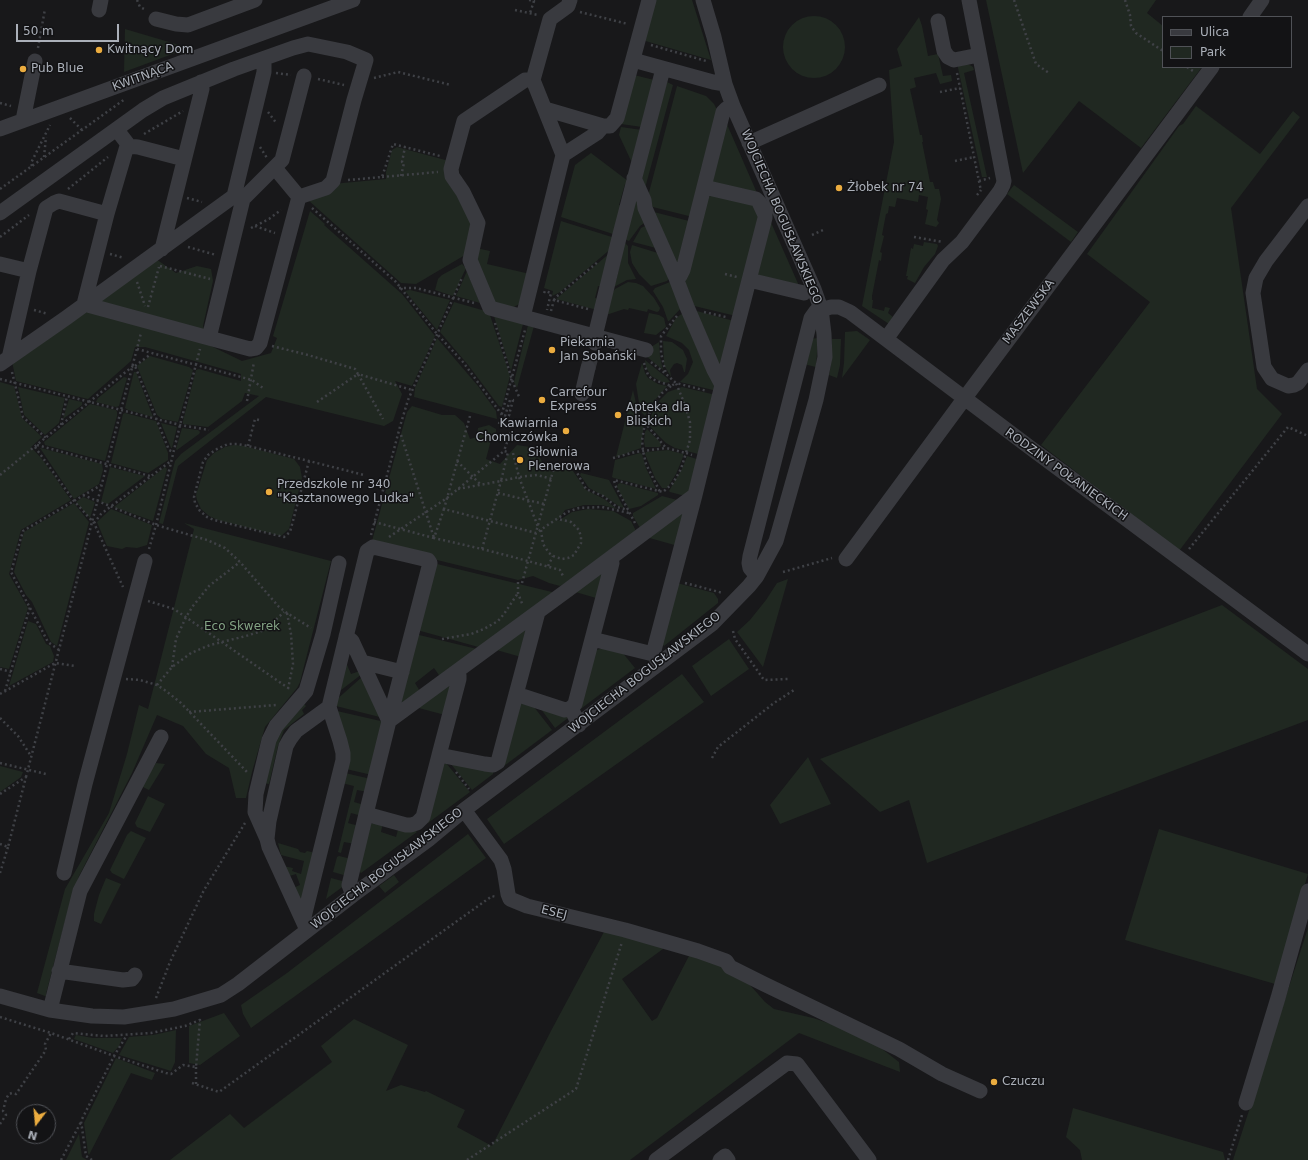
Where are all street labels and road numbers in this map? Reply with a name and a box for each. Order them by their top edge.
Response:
street label: KWITNĄCA [111,59,175,95]
street label: WOJCIECHA BOGUSŁAWSKIEGO [738,127,824,307]
street label: MASZEWSKA [1000,277,1058,347]
street label: RODZINY POŁANIECKICH [1002,426,1130,524]
street label: WOJCIECHA BOGUSŁAWSKIEGO [566,609,724,737]
street label: WOJCIECHA BOGUSŁAWSKIEGO [308,805,466,933]
street label: ESEJ [539,903,569,923]

